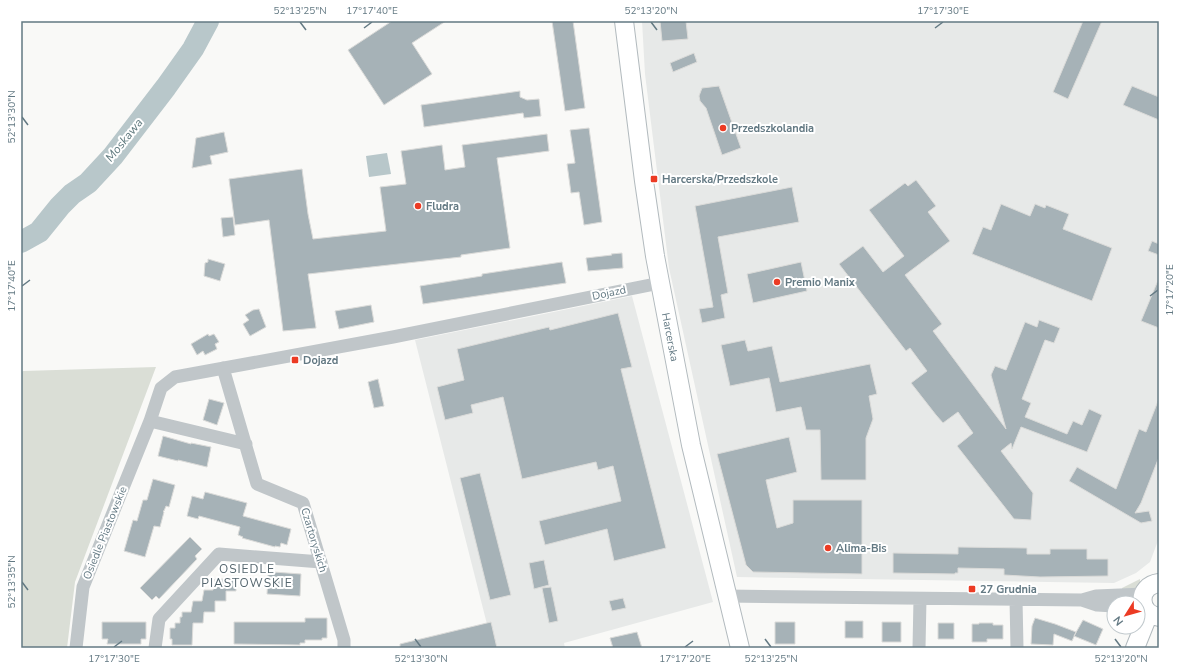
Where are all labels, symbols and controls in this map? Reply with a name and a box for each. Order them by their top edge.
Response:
text: 52°13'25"N [273,4,327,18]
text: 17°17'40"E [346,4,398,18]
text: 52°13'20"N [624,4,678,18]
text: 17°17'30"E [917,4,969,18]
text: 52°13'30"N [5,90,19,144]
water label: Moskawa [102,115,146,165]
place label: Przedszkolandia [731,121,814,136]
marker: Przedszkolandia [718,123,728,133]
place label: Harcerska/Przedszkole [662,172,778,187]
marker: Harcerska/Przedszkole [649,174,659,184]
place label: Fludra [426,199,459,214]
marker: Fludra [413,201,423,211]
text: 17°17'40"E [5,260,19,312]
text: 17°17'20"E [1163,264,1177,316]
place label: Premio Manix [785,275,856,290]
marker: Premio Manix [772,277,782,287]
street label: Dojazd [591,282,627,304]
street label: Harcerska [658,311,682,363]
place label: Dojazd [303,353,338,368]
marker: Dojazd [290,355,300,365]
street label: Osiedle Piastowskie [79,484,131,582]
street label: Czartoryskich [297,506,331,574]
place label: Alima-Bis [836,541,887,556]
marker: Alima-Bis [823,543,833,553]
text: 52°13'35"N [5,555,19,609]
district label: OSIEDLE PIASTOWSKIE [201,561,293,591]
place label: 27 Grudnia [980,582,1037,597]
marker: 27 Grudnia [967,584,977,594]
north arrow [1106,595,1146,635]
text: N [1110,613,1127,629]
text: 17°17'30"E [88,652,140,666]
text: 52°13'30"N [394,652,448,666]
text: 17°17'20"E [659,652,711,666]
text: 52°13'25"N [744,652,798,666]
text: 52°13'20"N [1094,652,1148,666]

